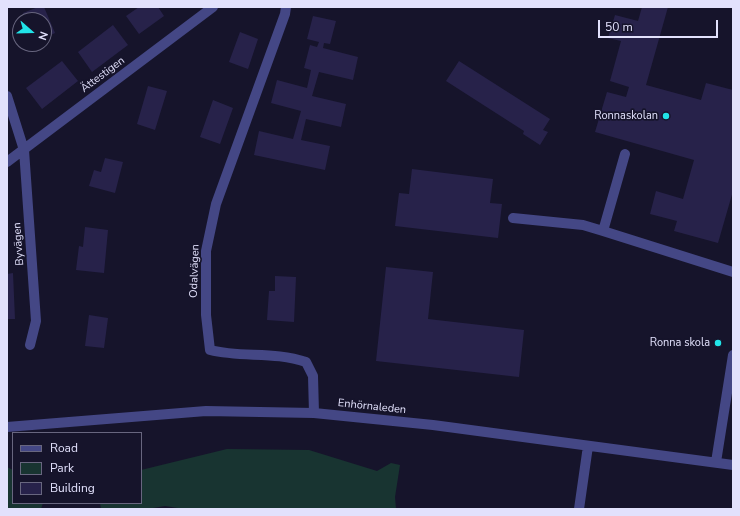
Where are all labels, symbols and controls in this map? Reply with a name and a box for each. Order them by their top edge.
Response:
north arrow [12,12,52,52]
scale bar [600,12,720,38]
text: 50 m [605,19,633,35]
text: N [34,29,51,42]
street label: Ättestigen [78,54,128,96]
place label: Ronnaskolan [594,109,658,123]
marker: Ronnaskolan [661,111,671,121]
street label: Byvägen [11,222,27,266]
street label: Odalvägen [187,244,203,298]
place label: Ronna skola [650,336,710,350]
marker: Ronna skola [713,338,723,348]
street label: Enhörnaleden [337,397,407,417]
legend [12,432,142,504]
text: Road [50,440,78,456]
text: Park [50,460,74,476]
text: Building [50,480,95,496]

